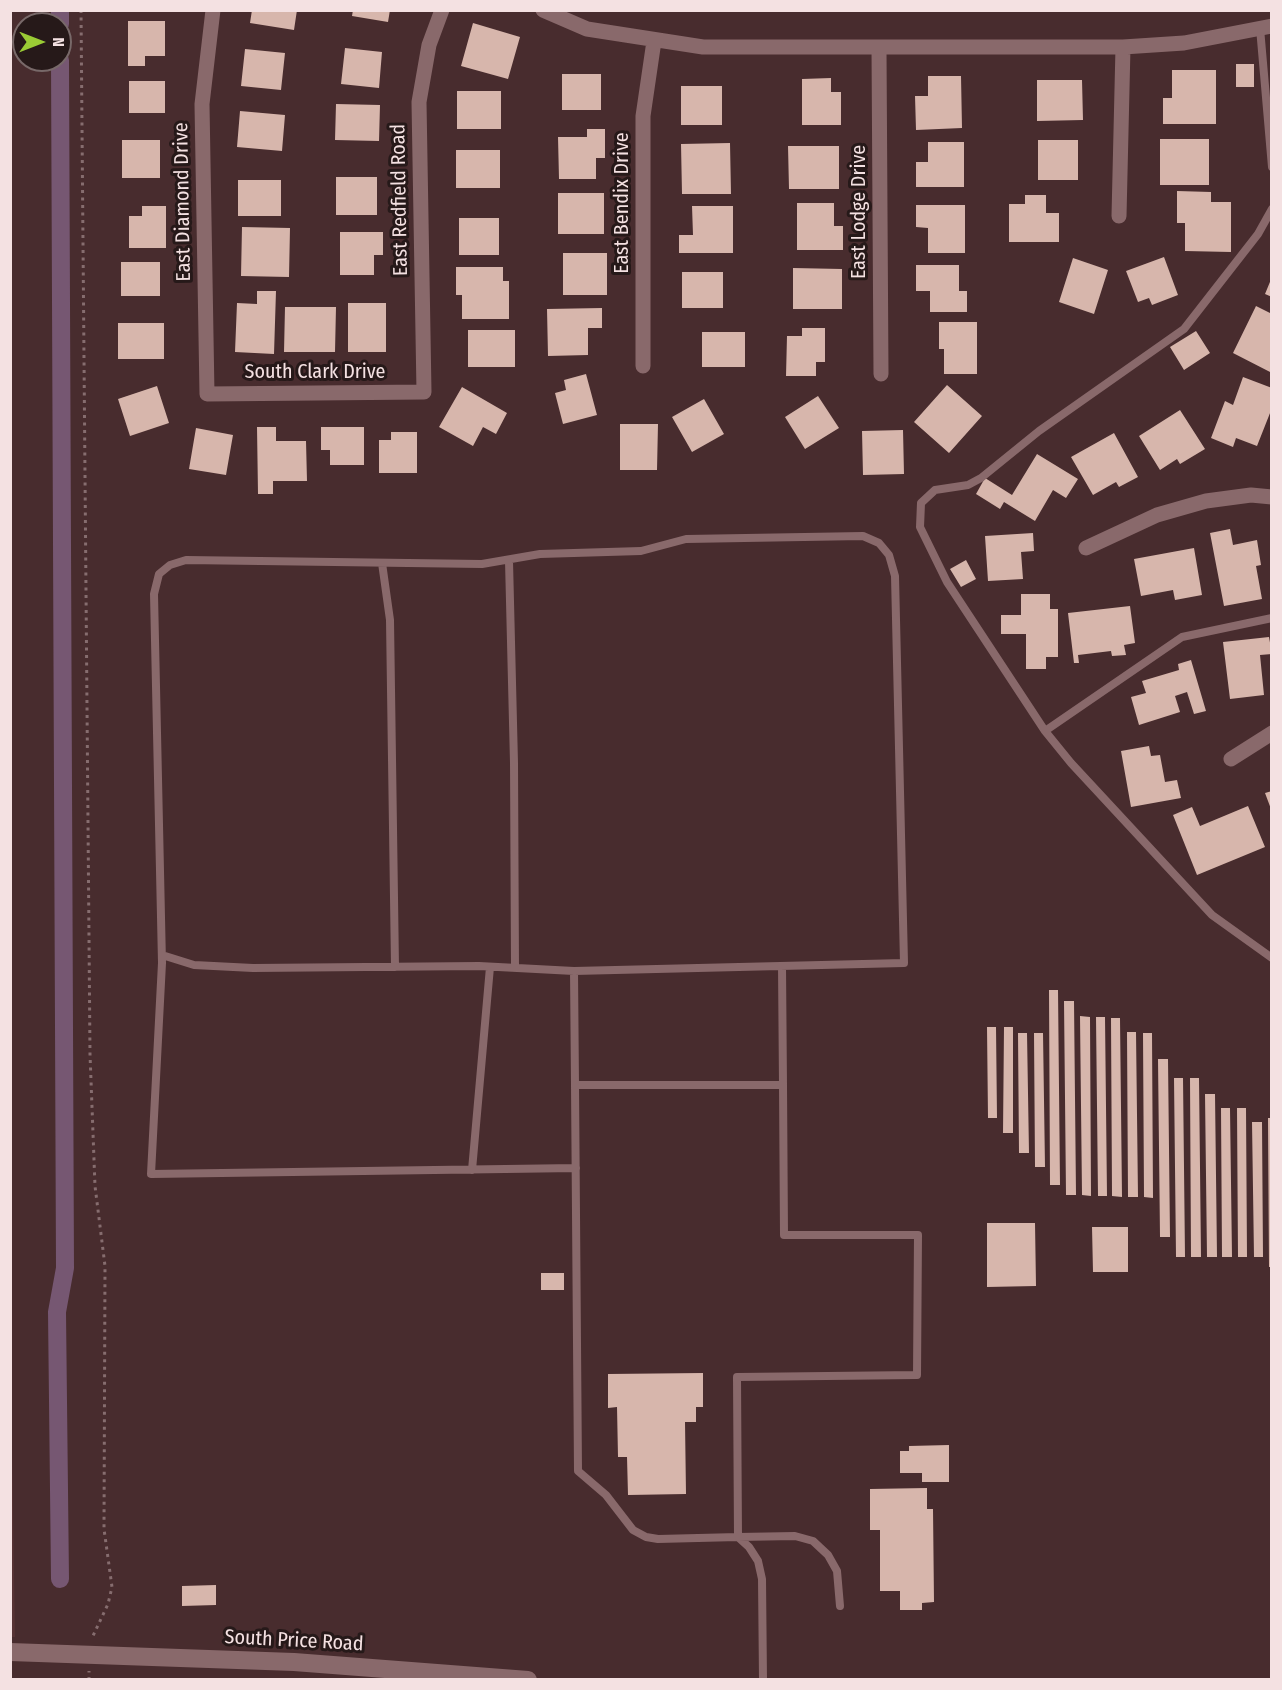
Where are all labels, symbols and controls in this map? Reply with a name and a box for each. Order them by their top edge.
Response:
north arrow [12,12,72,72]
text: N [49,37,68,47]
street label: East Diamond Drive [170,122,196,282]
street label: East Redfield Road [387,124,413,276]
street label: East Bendix Drive [610,132,634,274]
street label: East Lodge Drive [847,145,871,279]
street label: South Clark Drive [245,360,385,384]
street label: South Price Road [224,1625,364,1657]

